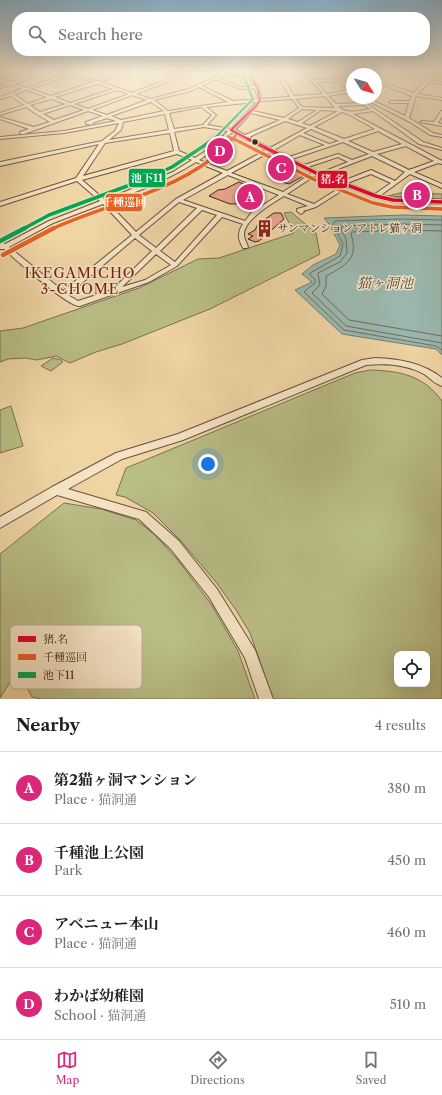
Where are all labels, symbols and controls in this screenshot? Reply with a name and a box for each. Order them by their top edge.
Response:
search box [12,12,430,56]
icon: search [26,23,48,45]
text: Search here [58,25,143,44]
north arrow [346,68,382,104]
pin: D [207,136,233,166]
unlabelled marker [250,137,260,147]
pin: C [268,153,294,183]
line badge: 池下11 [128,168,166,188]
line badge: 猪.名 [317,170,348,189]
text: 池下11 [131,171,163,185]
text: 猪.名 [320,172,346,186]
pin: B [404,180,430,210]
pin: A [237,182,263,212]
line badge: 千種巡回 [105,193,143,212]
text: 千種巡回 [102,195,146,209]
building icon: サンマンション アトレ猫ヶ洞 [254,218,274,238]
place label: サンマンション アトレ猫ヶ洞 [277,221,422,235]
district label: IKEGAMICHO 3-CHOME [25,264,135,298]
water label: 猫ヶ洞池 [357,274,415,292]
your location [198,454,218,474]
legend [10,625,142,689]
text: 猪.名 [43,632,68,646]
text: 千種巡回 [43,650,87,664]
map controls [394,651,430,687]
button: locate [394,651,430,687]
text: 池下11 [43,668,75,682]
text: Nearby [16,715,80,735]
text: 4 results [375,717,426,733]
text: 第2猫ヶ洞マンション [54,770,197,789]
text: A [24,780,34,796]
text: 380 m [387,780,426,796]
text: Place · 猫洞通 [54,791,137,807]
text: 千種池上公園 [54,843,144,862]
text: B [24,852,34,868]
text: 450 m [388,852,426,868]
text: Park [54,862,82,878]
text: アベニュー本山 [54,914,158,933]
text: C [24,924,34,940]
text: 460 m [387,924,426,940]
text: Place · 猫洞通 [54,935,137,951]
text: わかば幼稚園 [54,986,144,1005]
text: D [23,996,35,1012]
text: 510 m [390,996,426,1012]
text: School · 猫洞通 [54,1007,146,1023]
tab: Map [56,1049,79,1087]
tab: Directions [190,1049,245,1087]
tab: Saved [356,1049,386,1087]

